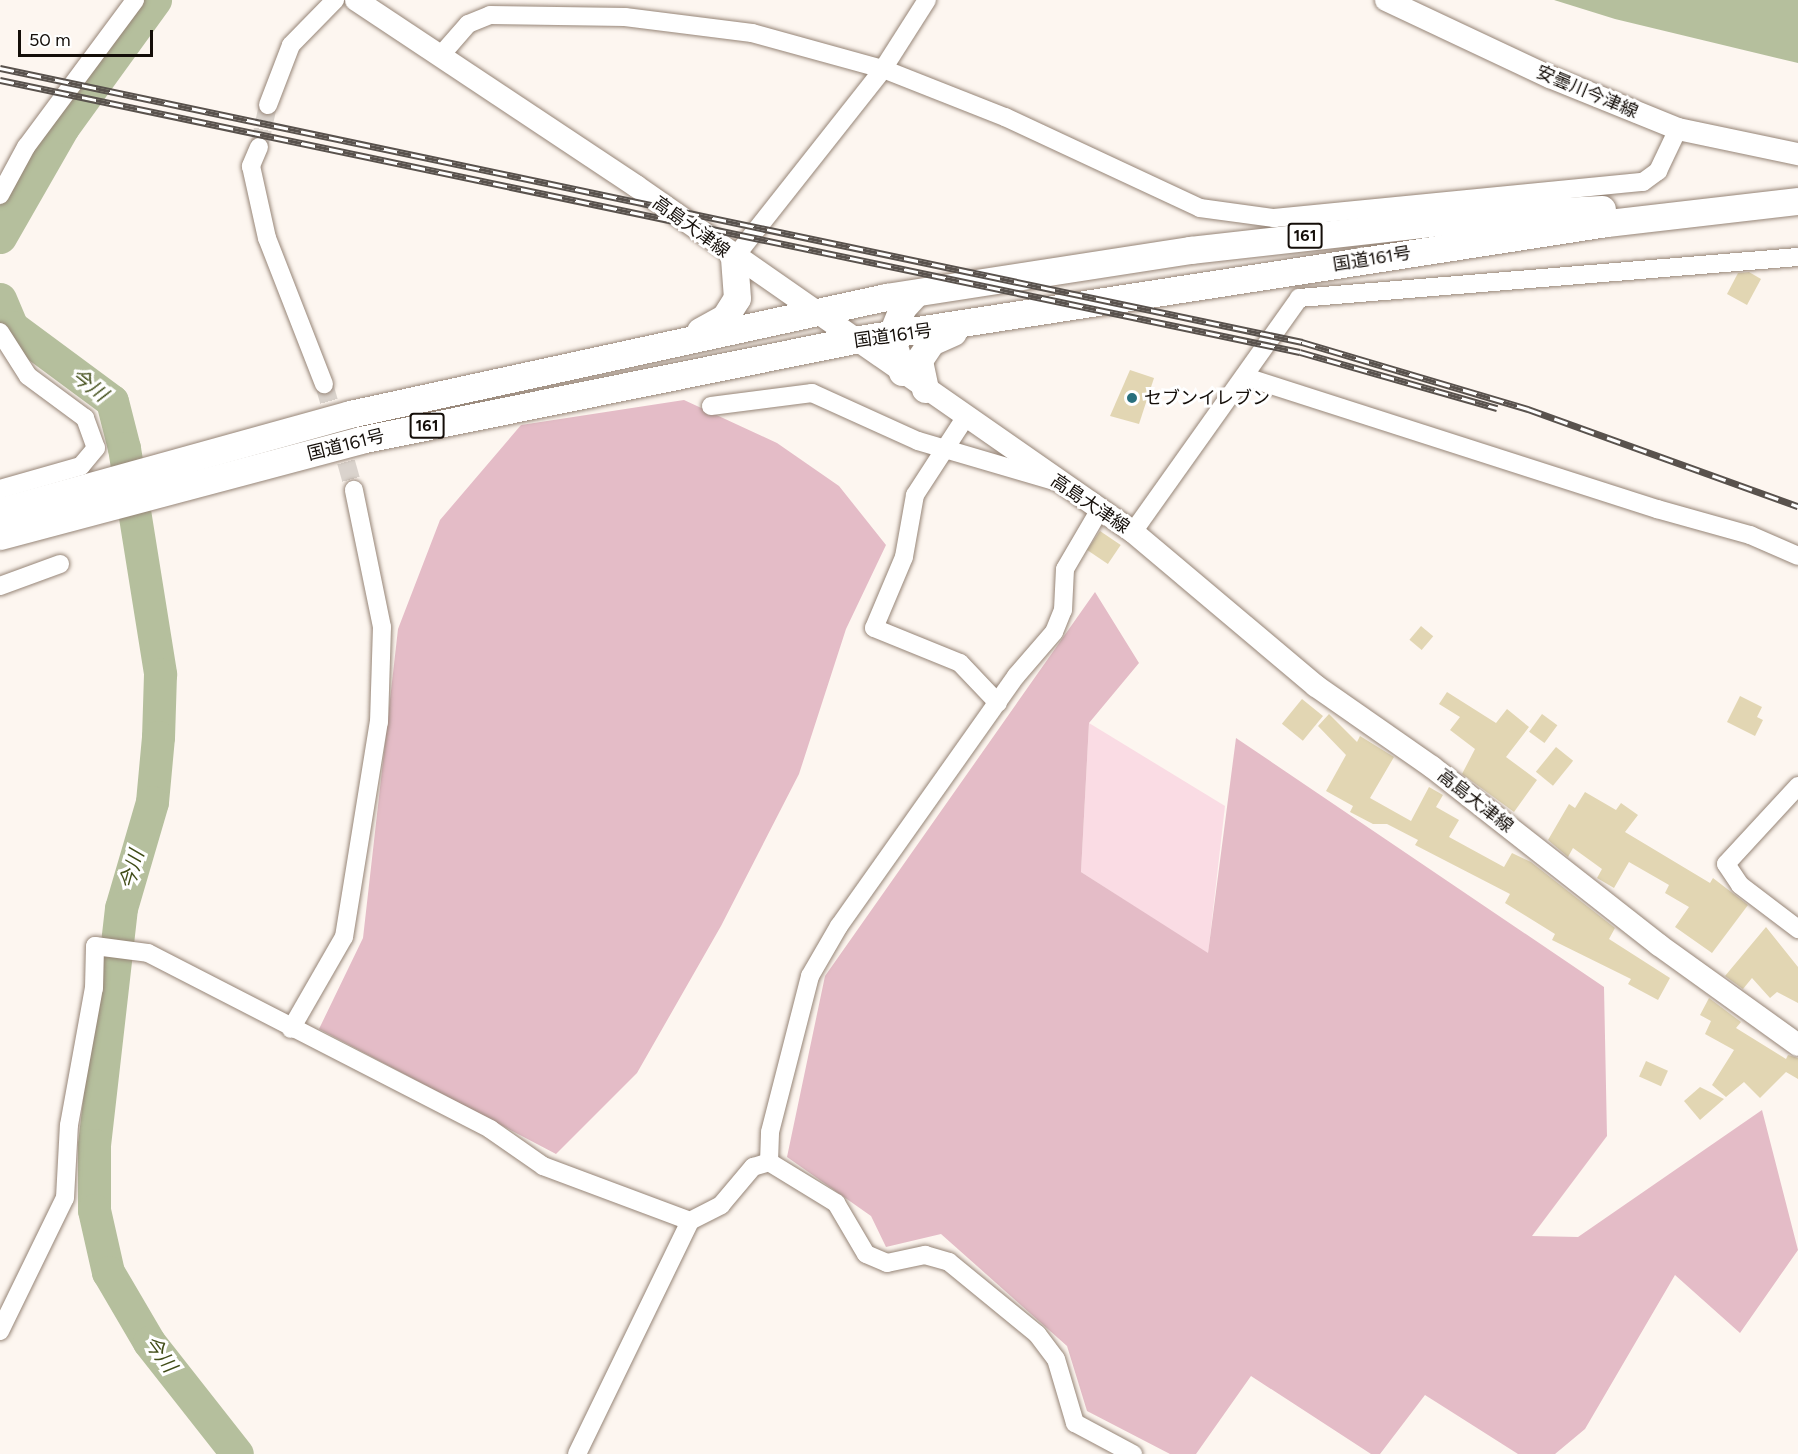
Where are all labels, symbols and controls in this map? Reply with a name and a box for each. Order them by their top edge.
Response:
scale bar [21,18,156,56]
text: 50 m [29,29,71,51]
street label: 安曇川今津線 [1533,61,1641,123]
street label: 高島大津線 [648,192,734,262]
road number: 161 [1287,223,1323,249]
street label: 国道161号 [1331,242,1413,276]
street label: 国道161号 [852,320,934,352]
water label: 今川 [66,363,112,407]
place label: セブンイレブン [1144,387,1270,409]
marker: セブンイレブン [1125,391,1139,405]
road number: 161 [409,413,445,439]
street label: 国道161号 [305,425,387,465]
street label: 高島大津線 [1047,470,1133,538]
street label: 高島大津線 [1433,765,1517,837]
water label: 今川 [115,847,149,893]
water label: 今川 [139,1331,181,1377]

